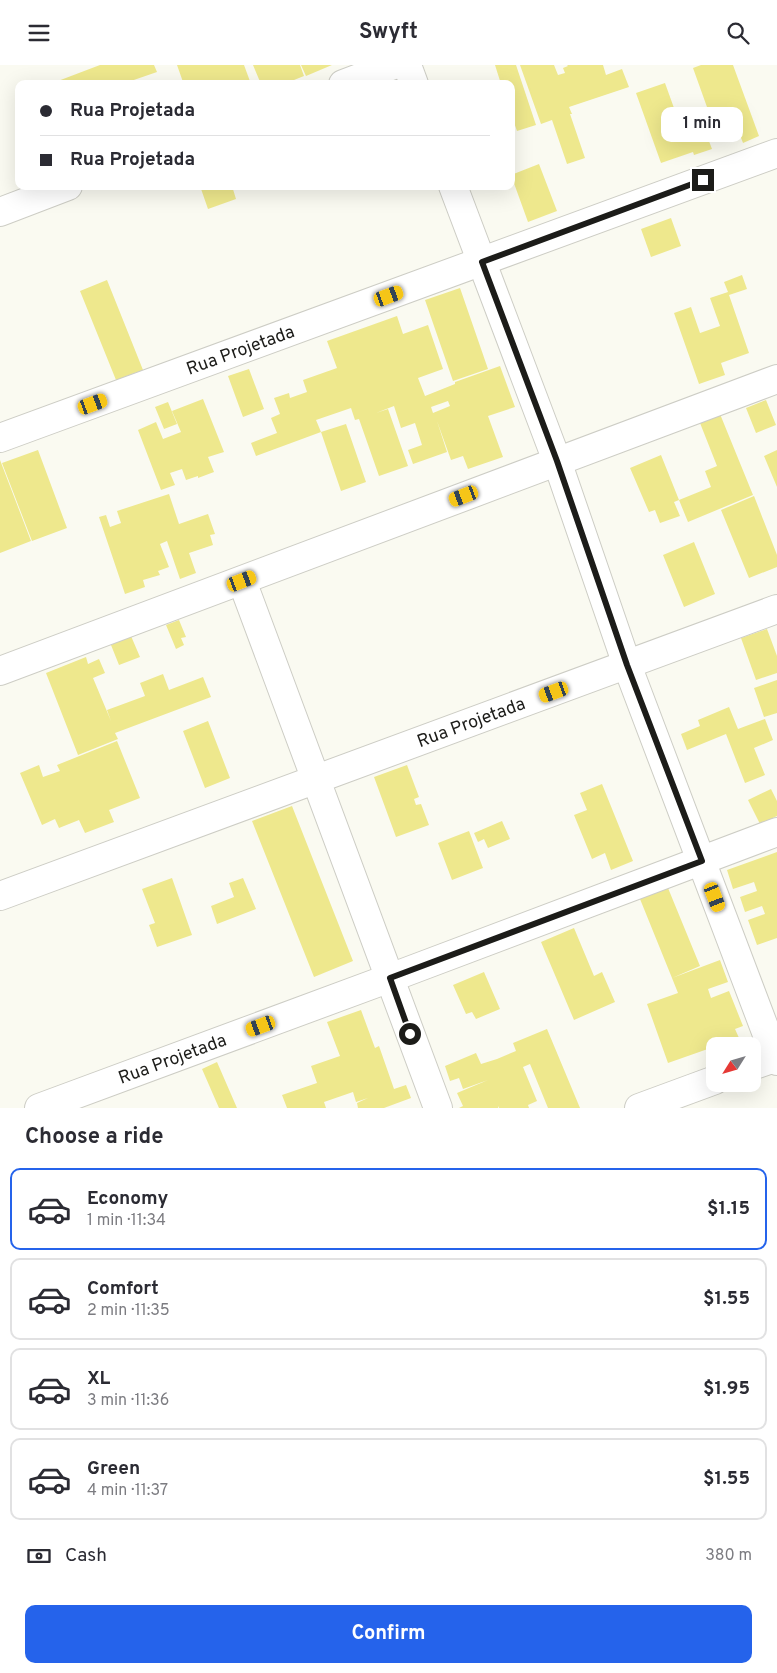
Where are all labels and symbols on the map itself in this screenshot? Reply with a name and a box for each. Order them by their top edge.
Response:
callout: 1 min [662,107,744,143]
route end [692,169,714,191]
car [372,284,405,308]
street label: Rua Projetada [184,321,298,382]
car [76,392,109,416]
car [447,484,480,508]
car [225,569,258,593]
car [537,680,570,704]
street label: Rua Projetada [414,693,529,754]
car [702,880,727,914]
car [244,1014,277,1038]
route start [399,1023,421,1045]
street label: Rua Projetada [115,1030,230,1091]
north arrow [706,1037,761,1093]

